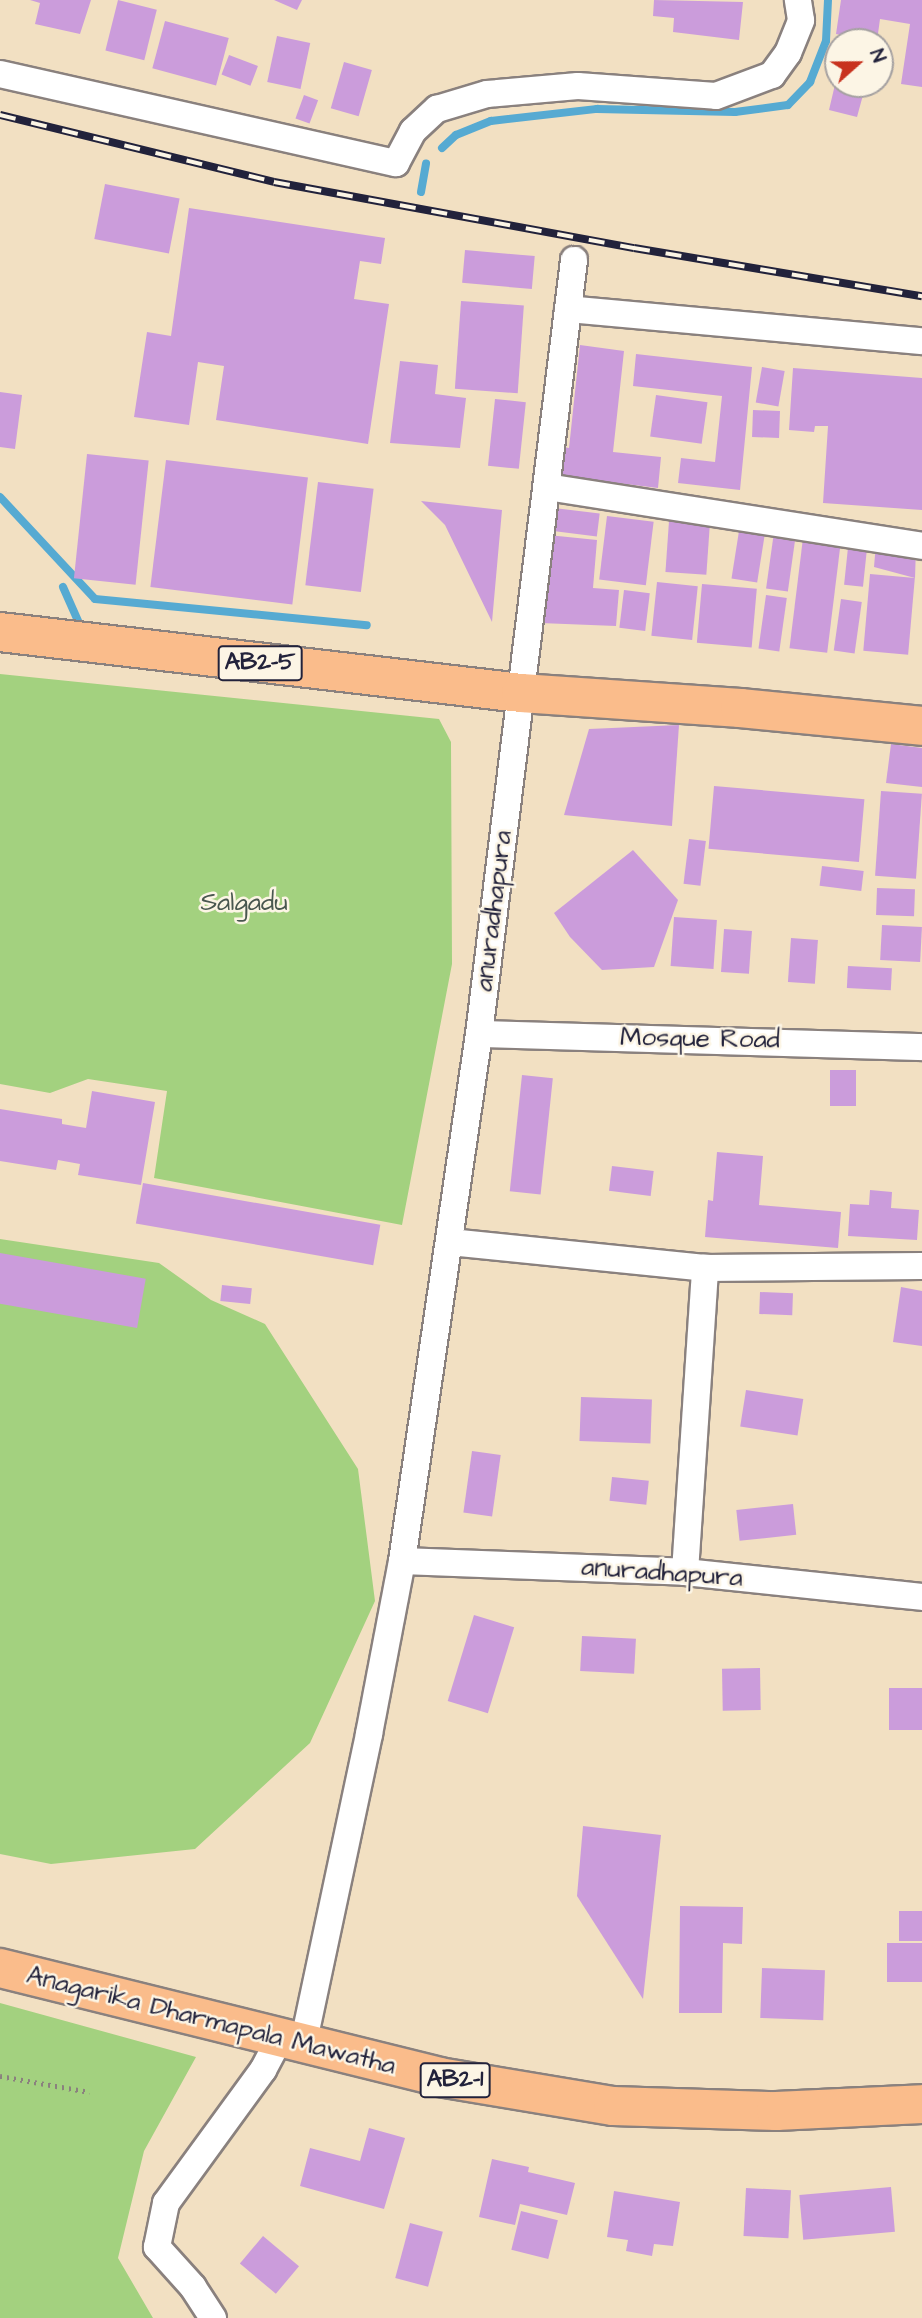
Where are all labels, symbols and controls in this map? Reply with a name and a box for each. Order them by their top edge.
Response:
north arrow [824,28,894,98]
text: N [862,46,892,66]
road number: AB2-5 [216,642,304,684]
street label: anuradhapura [469,829,519,993]
park label: Salgadu [200,887,288,919]
street label: Mosque Road [620,1022,780,1056]
street label: anuradhapura [580,1552,744,1594]
street label: Anagarika Dharmapala Mawatha [23,1960,399,2082]
road number: AB2-1 [418,2060,492,2101]

